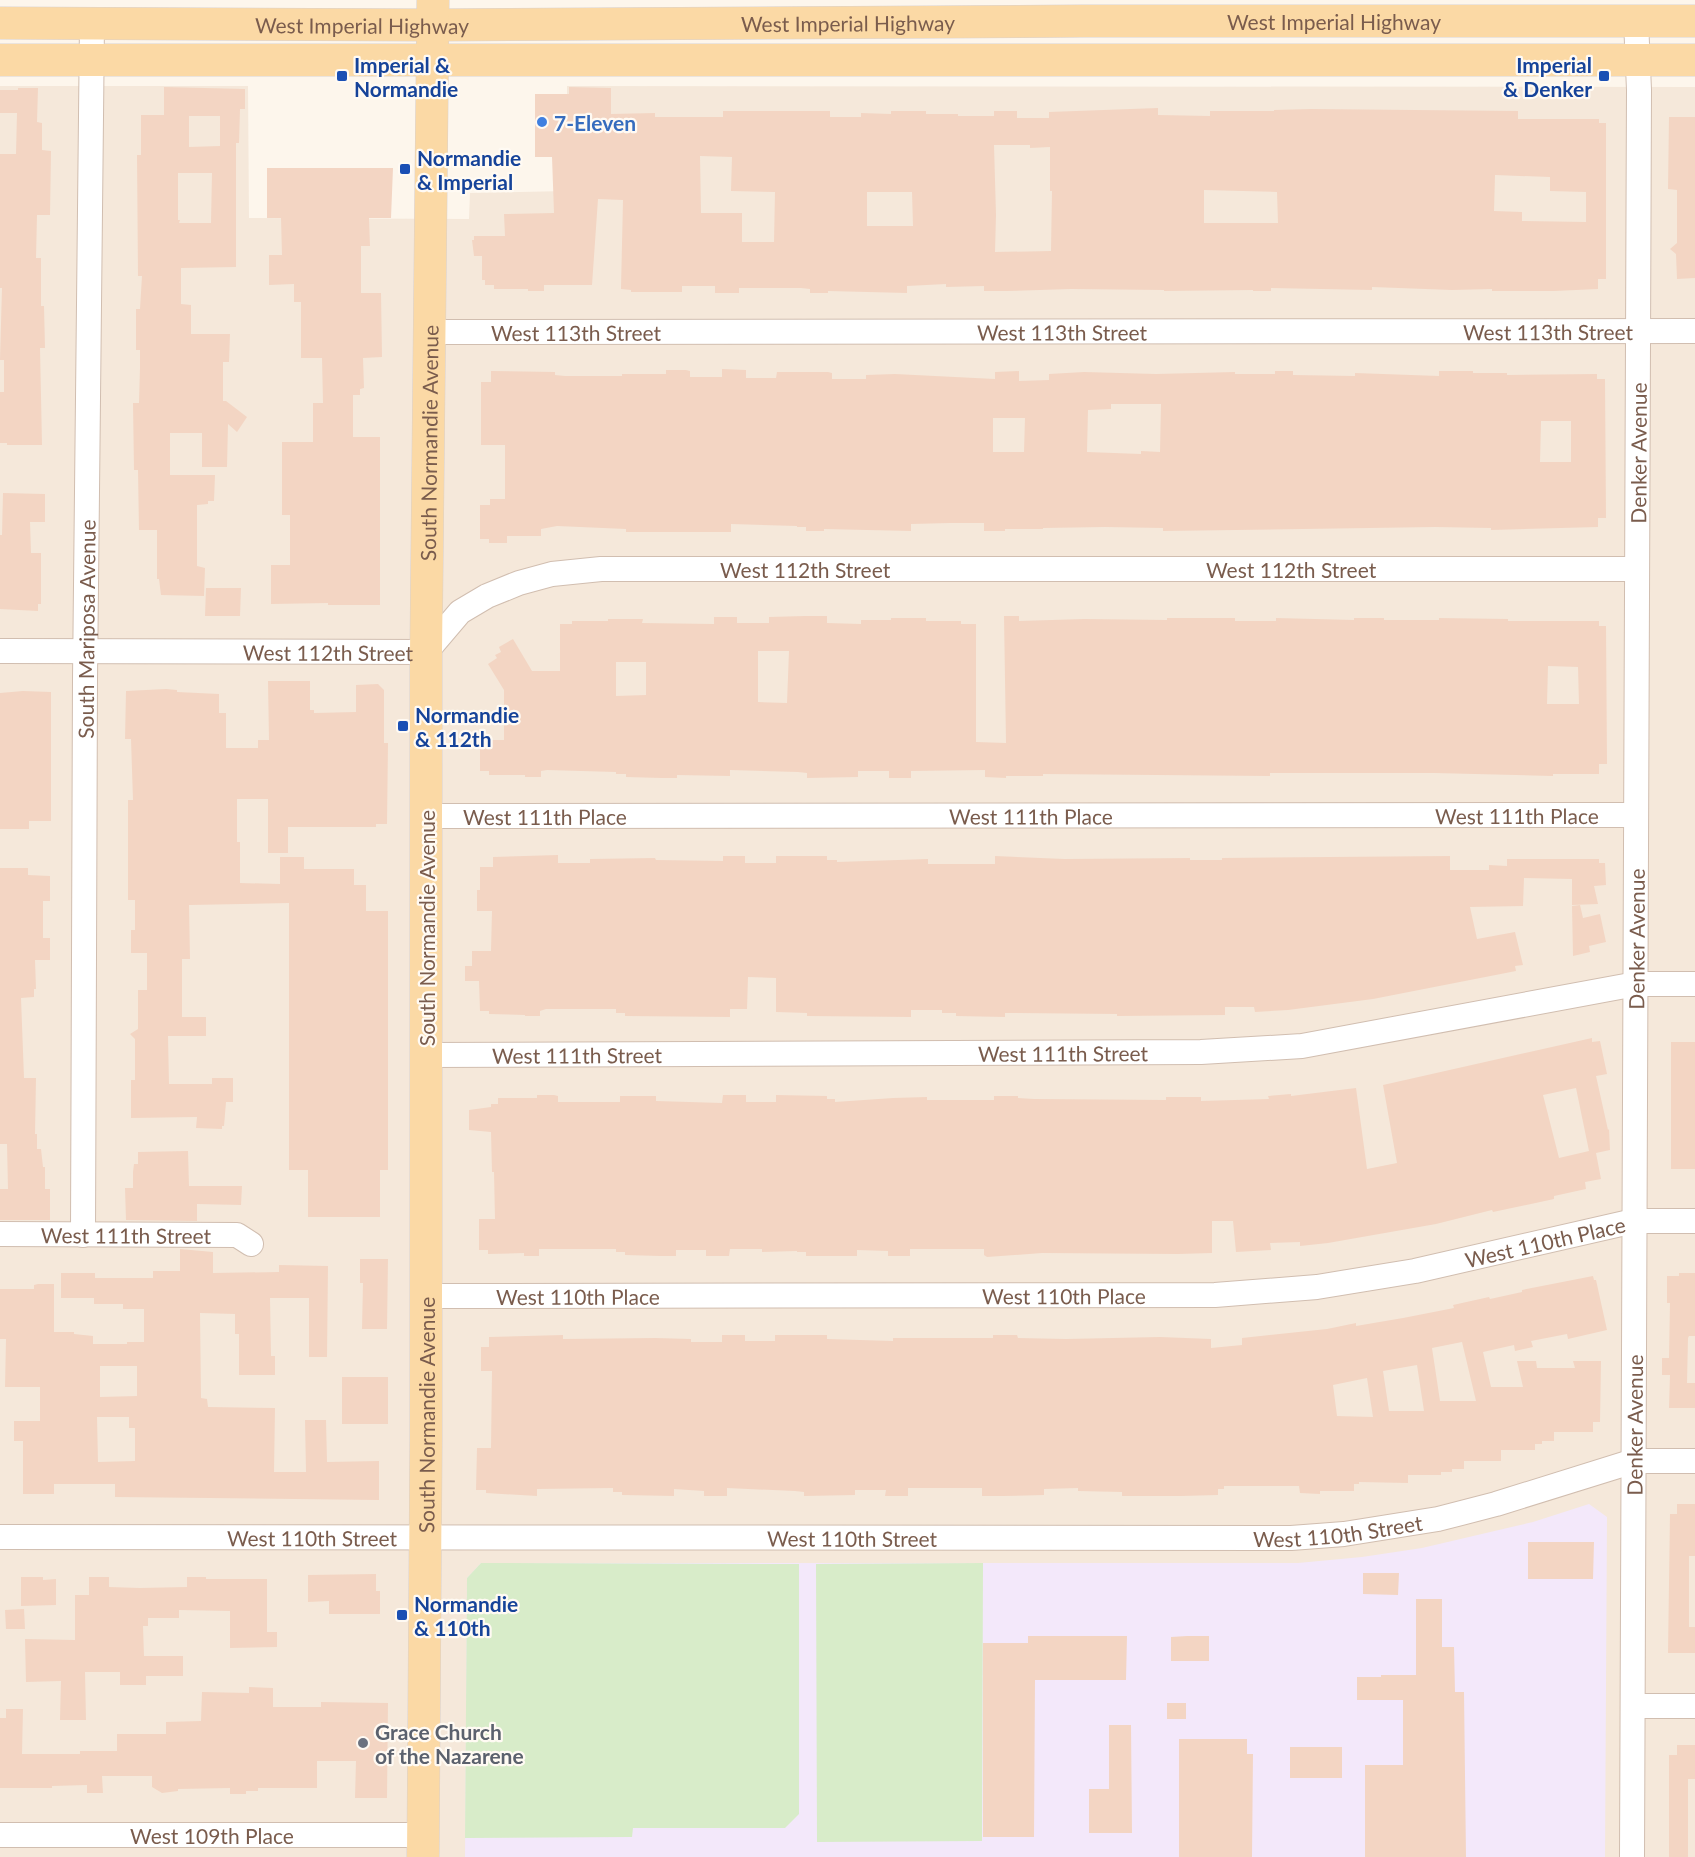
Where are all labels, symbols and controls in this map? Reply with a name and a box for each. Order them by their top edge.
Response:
street label: West Imperial Highway [741,9,955,36]
street label: West Imperial Highway [1227,9,1441,34]
street label: West Imperial Highway [255,12,469,38]
place label: Imperial & Normandie [354,52,458,101]
place label: Imperial & Denker [1503,52,1592,101]
marker: Imperial & Normandie [335,69,349,83]
marker: Imperial & Denker [1597,69,1611,83]
place label: 7-Eleven [554,110,636,135]
marker: 7-Eleven [535,115,549,129]
place label: Normandie & Imperial [417,145,521,194]
marker: Normandie & Imperial [398,162,412,176]
street label: West 113th Street [491,319,662,344]
street label: West 113th Street [977,319,1148,344]
street label: West 113th Street [1463,319,1634,344]
street label: South Normandie Avenue [414,325,442,561]
street label: Denker Avenue [1625,382,1650,524]
street label: South Mariposa Avenue [72,519,99,739]
street label: West 112th Street [720,557,891,582]
street label: West 112th Street [1206,557,1377,582]
street label: West 112th Street [243,639,414,664]
place label: Normandie & 112th [415,702,519,751]
marker: Normandie & 112th [396,719,410,733]
street label: West 111th Place [463,803,627,828]
street label: West 111th Place [949,803,1113,828]
street label: West 111th Place [1435,803,1599,828]
street label: South Normandie Avenue [414,810,439,1046]
street label: Denker Avenue [1623,868,1648,1010]
street label: West 111th Street [978,1040,1149,1065]
street label: West 111th Street [492,1042,663,1067]
street label: West 110th Place [1462,1211,1628,1272]
street label: West 111th Street [41,1222,212,1247]
street label: West 110th Place [496,1283,660,1308]
street label: West 110th Place [982,1283,1146,1308]
street label: South Normandie Avenue [413,1297,439,1533]
street label: Denker Avenue [1621,1354,1646,1496]
street label: West 110th Street [1253,1509,1424,1551]
street label: West 110th Street [227,1525,398,1550]
street label: West 110th Street [767,1525,938,1550]
place label: Normandie & 110th [414,1591,518,1640]
marker: Normandie & 110th [395,1608,409,1622]
place label: Grace Church of the Nazarene [375,1719,524,1768]
marker: Grace Church of the Nazarene [356,1736,370,1750]
street label: West 109th Place [130,1823,294,1848]

